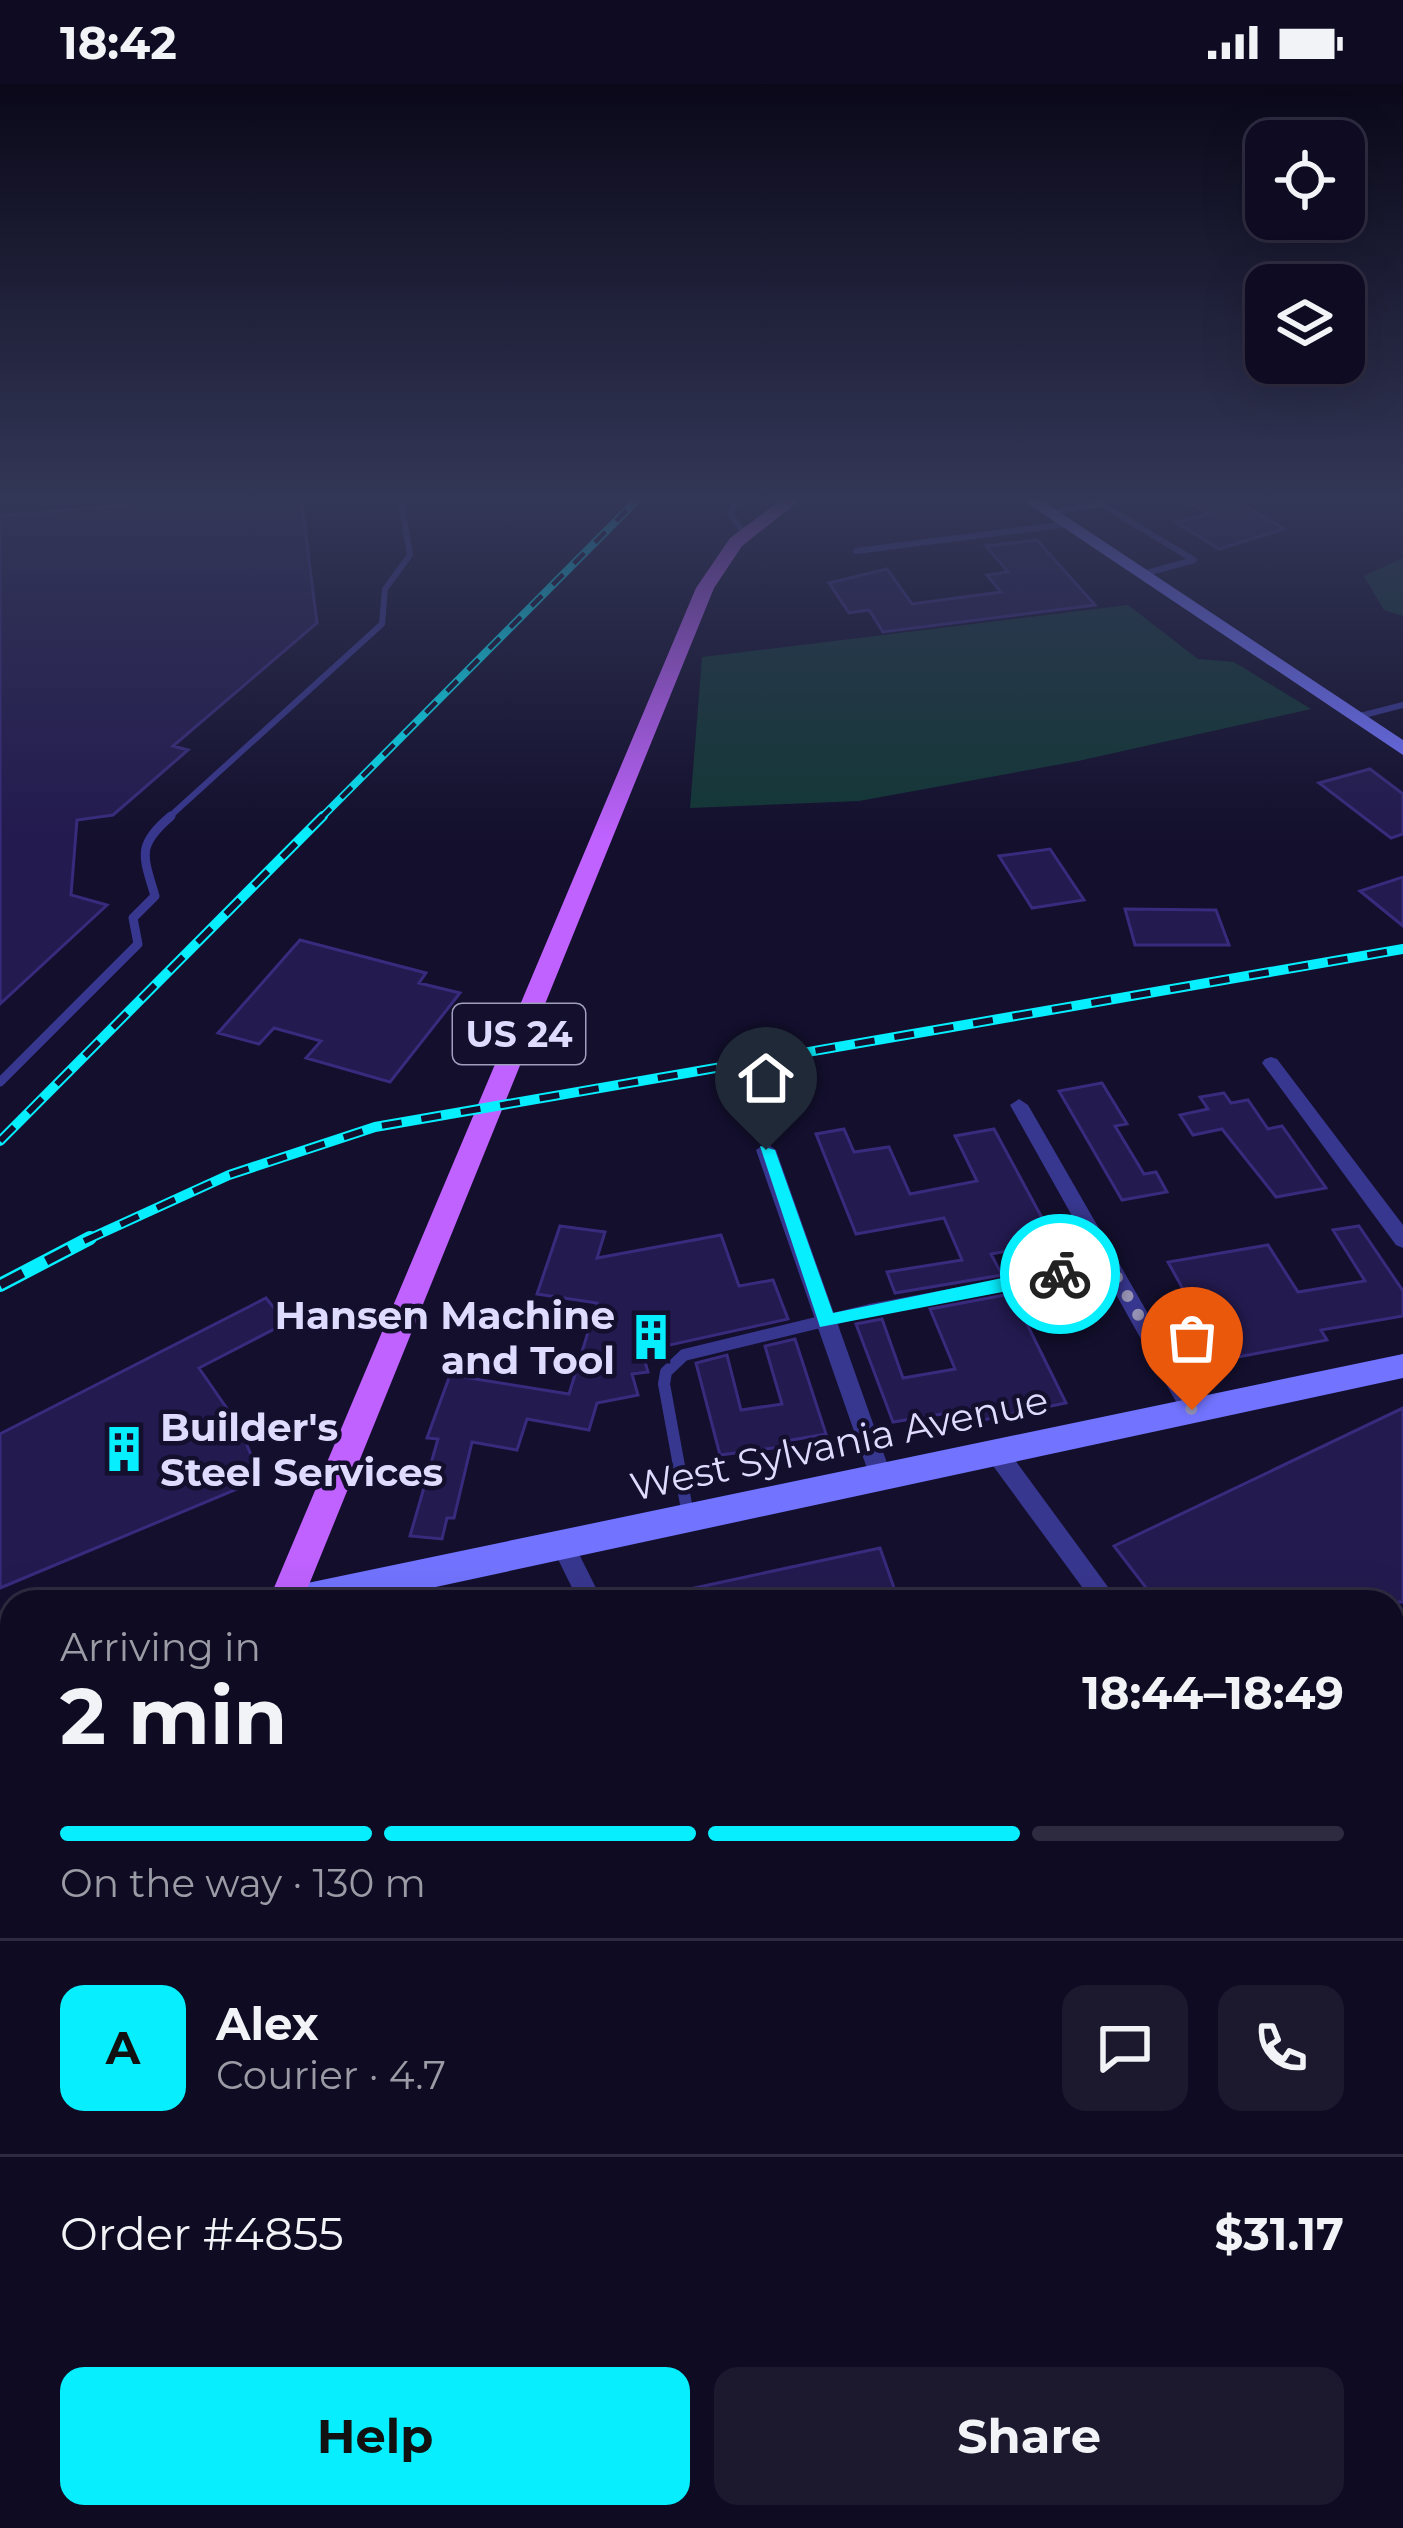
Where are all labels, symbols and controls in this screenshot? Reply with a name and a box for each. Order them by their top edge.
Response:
text: 18:42 [60,15,177,70]
map controls [1245,120,1365,384]
button: locate [1245,120,1365,240]
button: layers [1245,264,1365,384]
road number: US 24 [453,1004,585,1064]
pin [715,1027,817,1150]
icon: home [733,1045,799,1111]
courier [1000,1214,1120,1334]
icon: bike [1027,1241,1093,1307]
pin [1141,1287,1243,1410]
place label: Hansen Machine and Tool [274,1291,615,1384]
icon: bag [1159,1305,1225,1371]
building icon: Hansen Machine and Tool [626,1312,676,1362]
street label: West Sylvania Avenue [626,1375,1052,1511]
place label: Builder's Steel Services [160,1403,443,1496]
building icon: Builder's Steel Services [99,1424,149,1474]
text: Arriving in [60,1623,261,1671]
text: 18:44–18:49 [1082,1665,1344,1720]
text: 2 min [60,1668,287,1764]
text: On the way · 130 m [60,1859,426,1907]
button: chat [1062,1985,1188,2111]
button: phone [1218,1985,1344,2111]
text: Alex [216,1996,319,2051]
text: A [106,2020,140,2075]
text: Courier · 4.7 [216,2051,446,2099]
text: Order #4855 [60,2206,344,2261]
text: $31.17 [1215,2206,1344,2261]
button: Help [60,2367,690,2505]
button: Share [714,2367,1344,2505]

